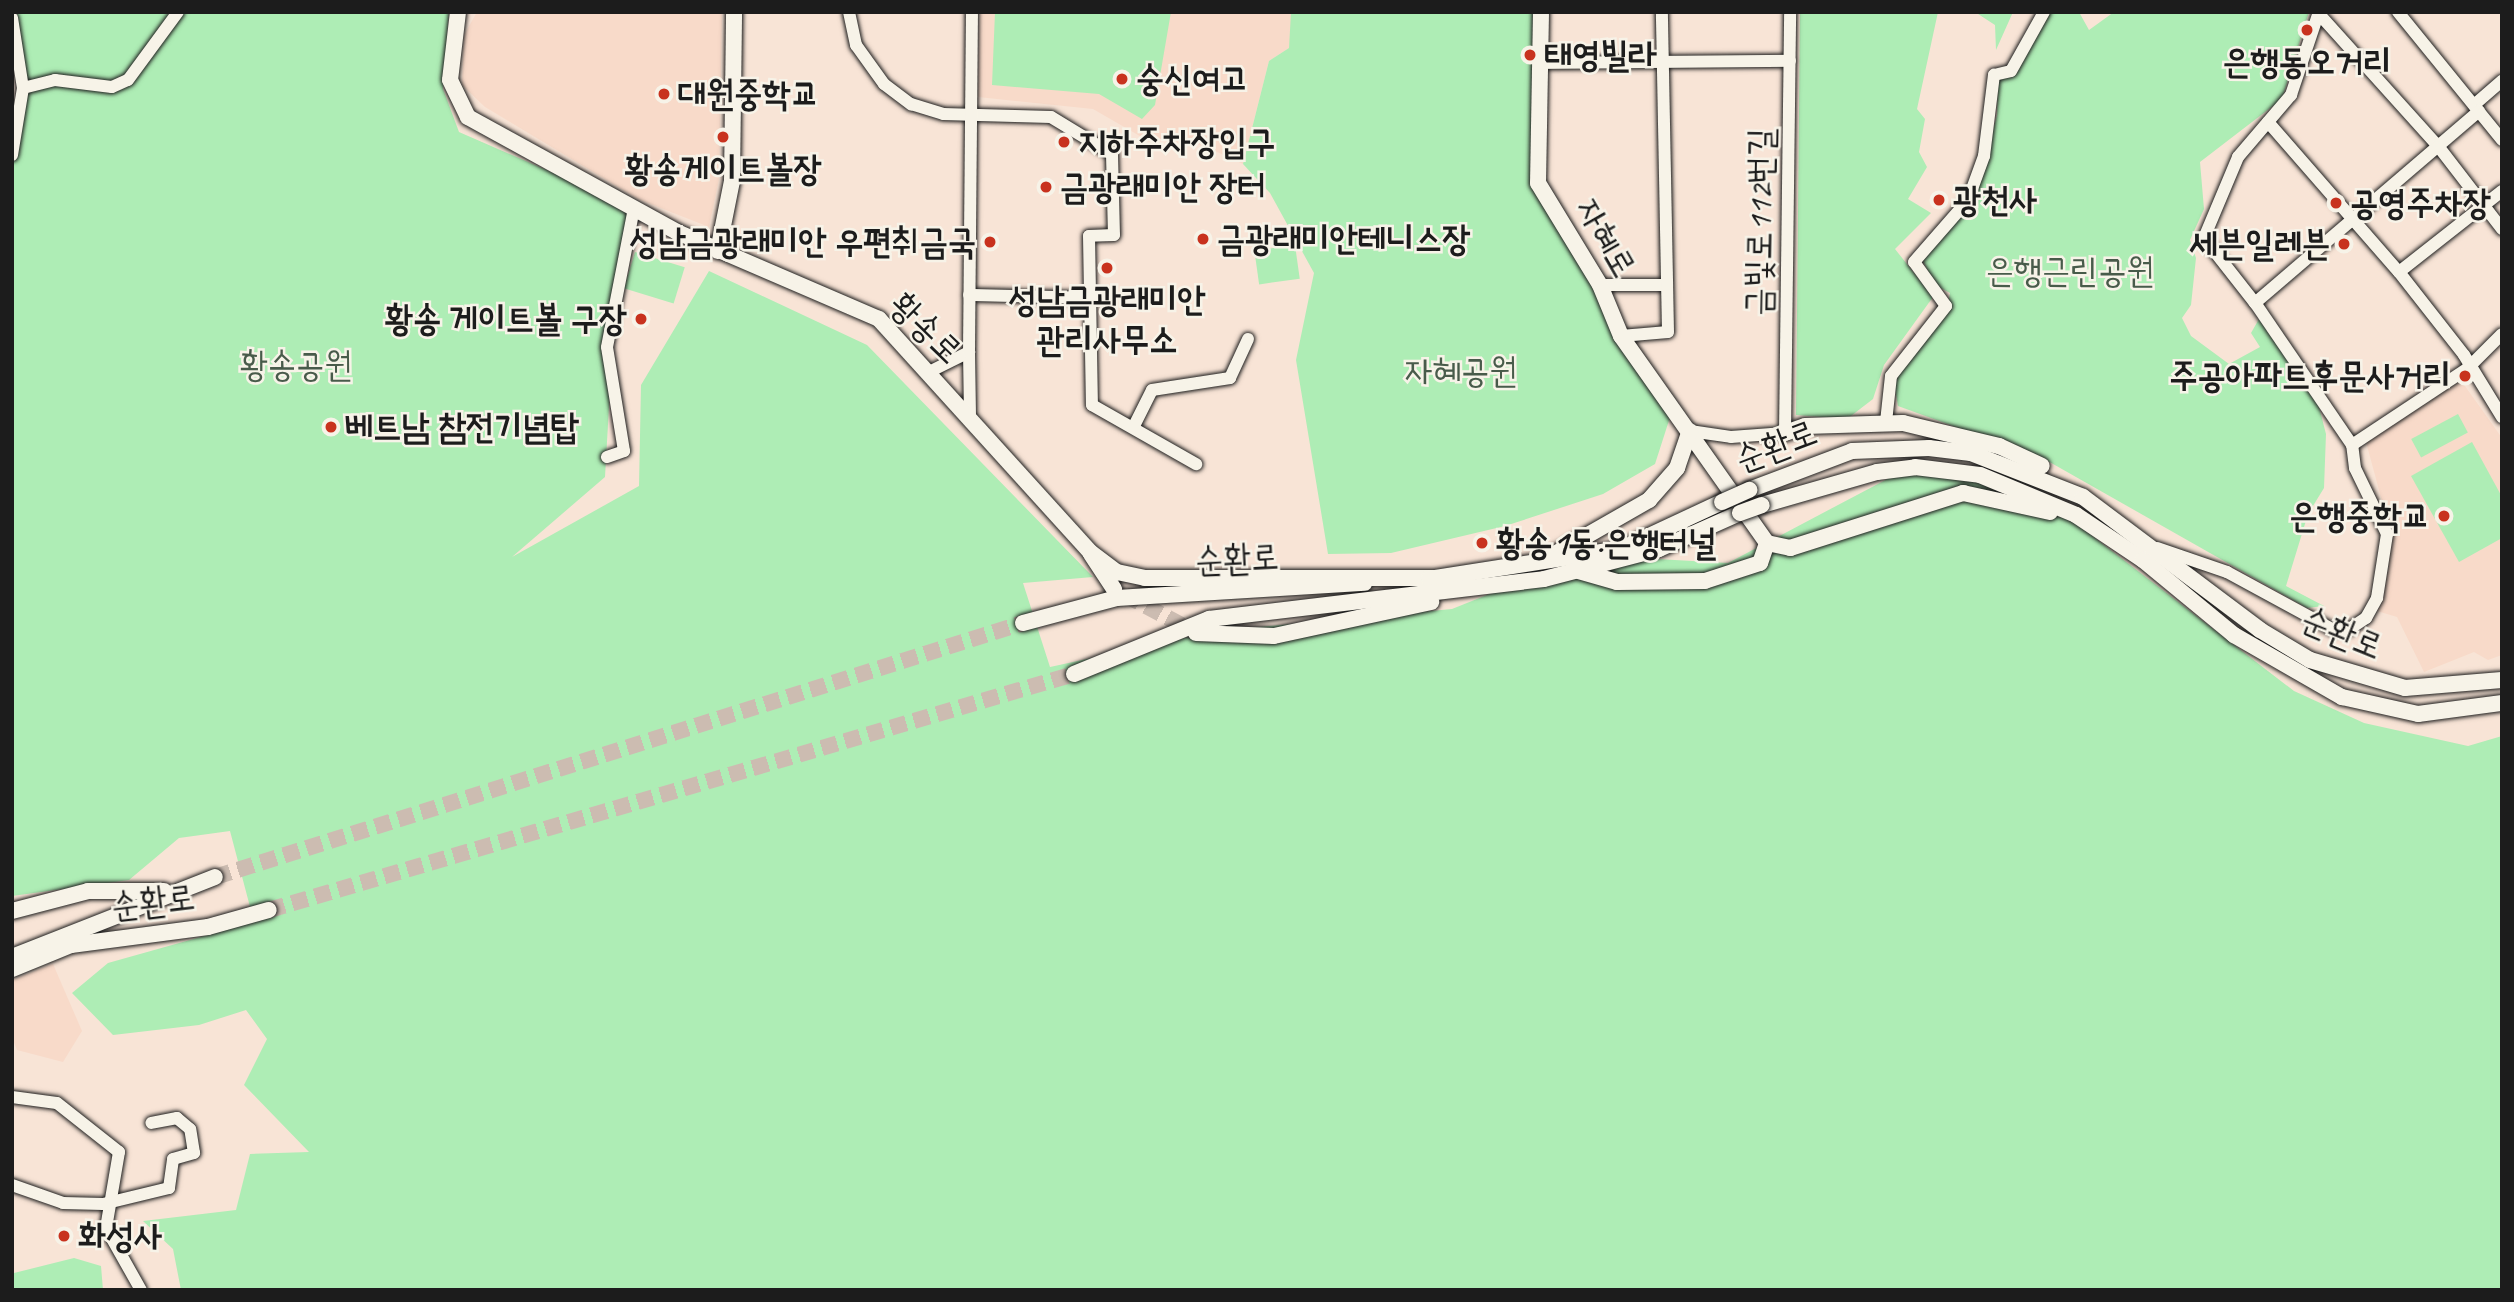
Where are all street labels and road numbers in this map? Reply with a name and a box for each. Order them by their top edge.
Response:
street label: 금빛로112번길 [1737,128,1783,316]
street label: 자혜로 [1567,191,1645,285]
street label: 황송로 [881,284,971,372]
street label: 순환로 [1729,411,1823,481]
street label: 순환로 [1194,536,1280,582]
street label: 순환로 [2295,598,2389,668]
street label: 순환로 [109,876,197,928]

